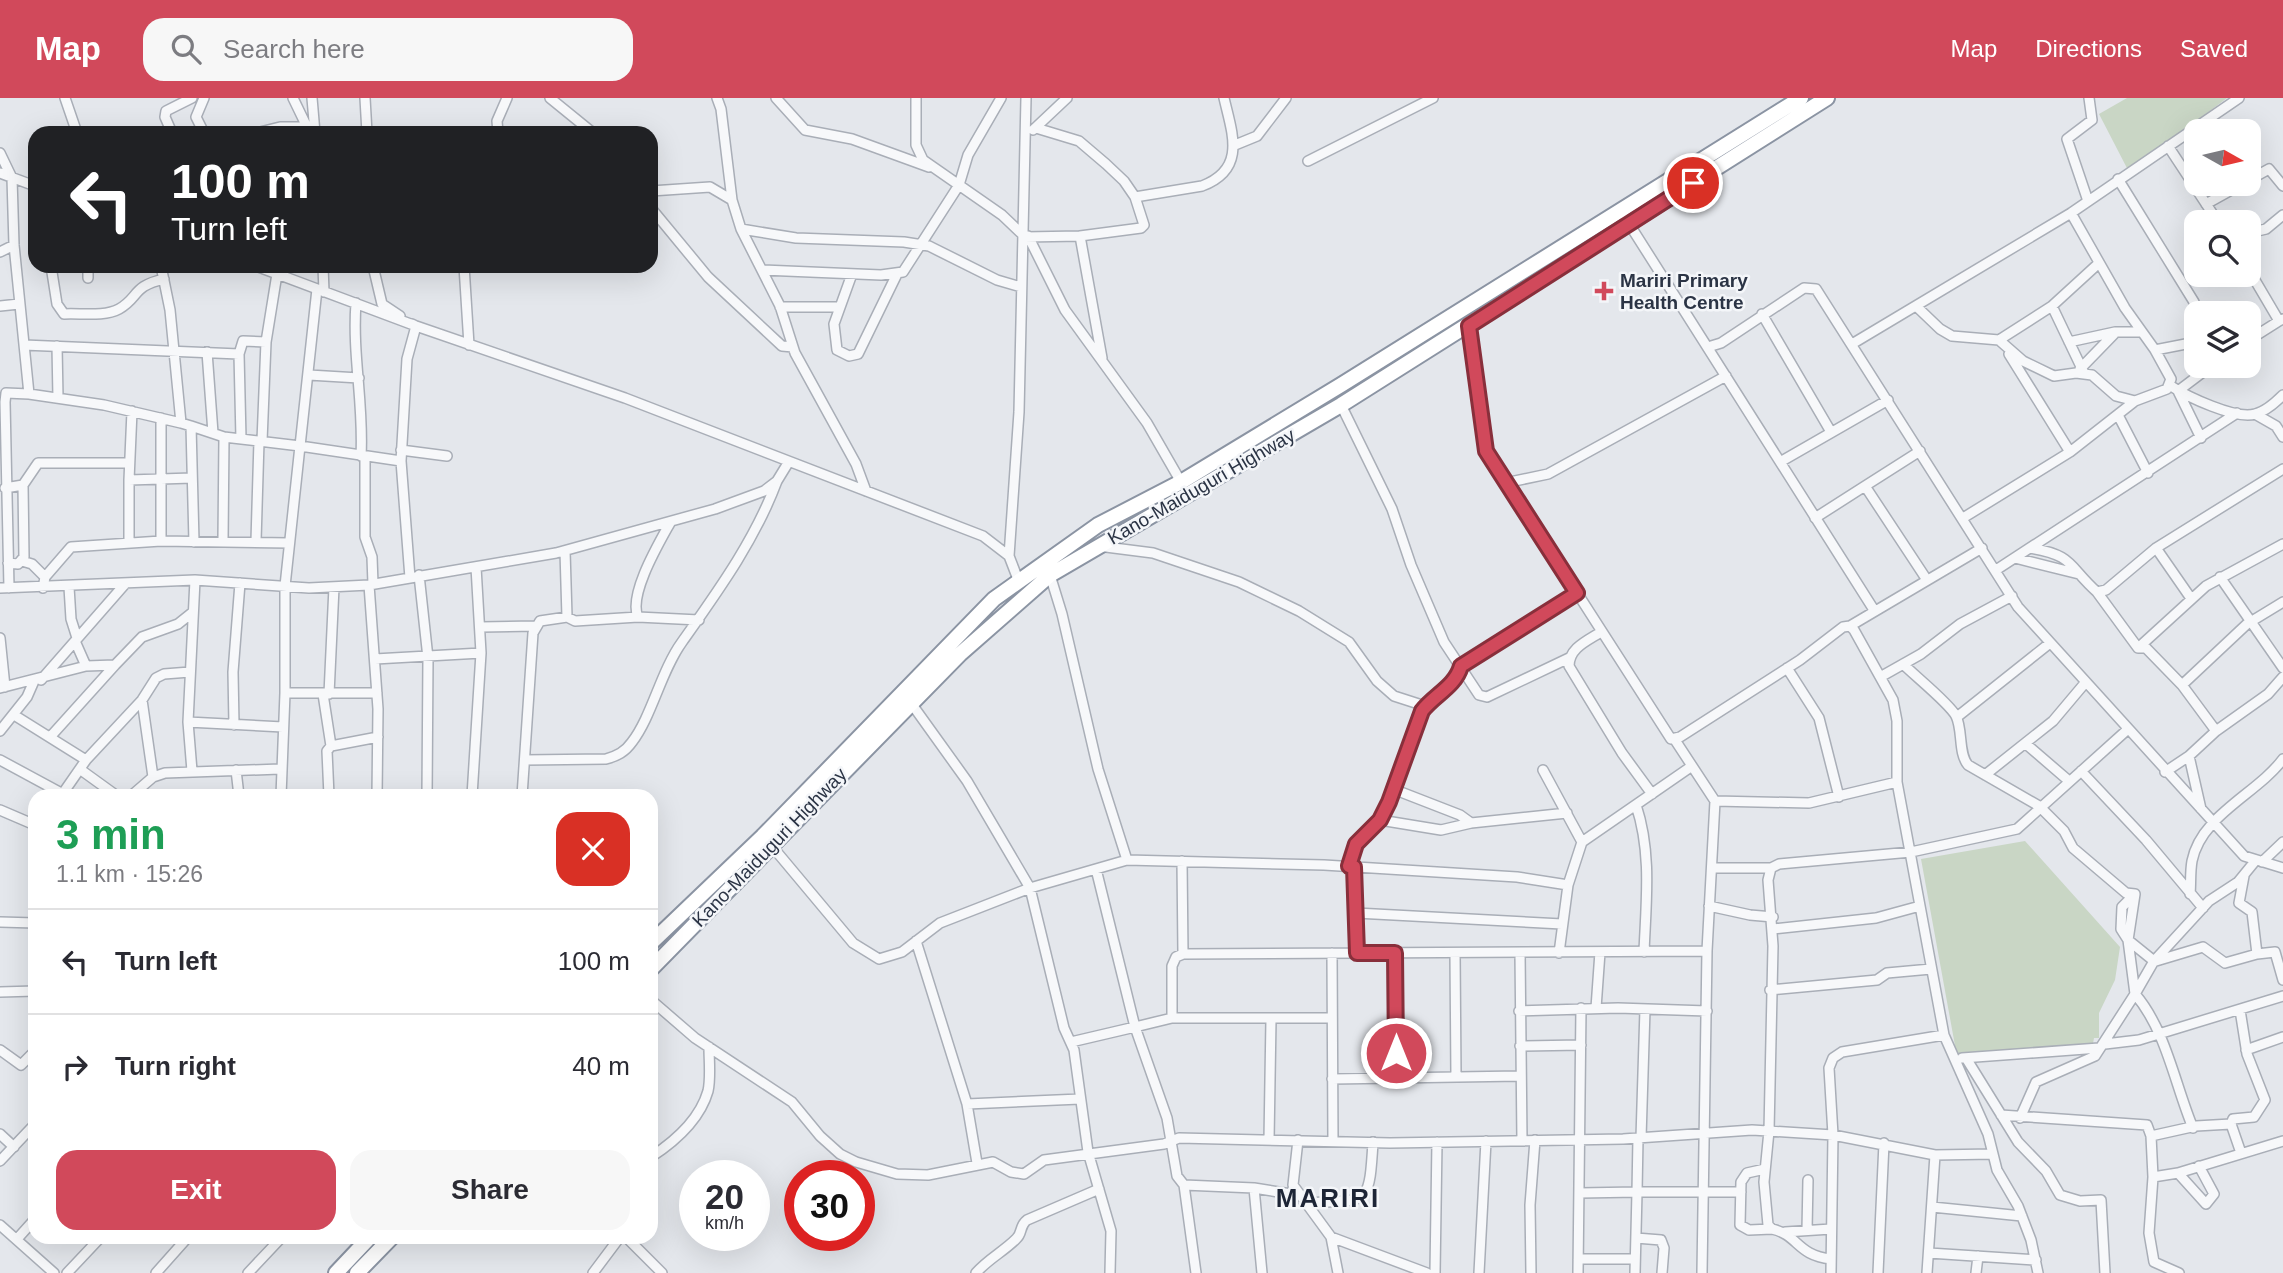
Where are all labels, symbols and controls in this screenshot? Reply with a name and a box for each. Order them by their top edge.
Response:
search box [143,18,633,81]
text: Map [35,30,101,67]
icon: search [167,30,205,68]
text: Search here [223,34,365,64]
text: Map [1951,35,1997,62]
text: Directions [2035,35,2142,62]
text: Saved [2180,35,2248,62]
north arrow [2184,119,2261,196]
map controls [2184,119,2261,378]
pin [1663,153,1723,213]
icon: left [56,154,147,245]
text: 100 m [171,154,310,208]
icon: arrive [1674,164,1712,202]
button: search [2184,210,2261,287]
text: Turn left [171,211,287,247]
place label: Mariri Primary Health Centre [1620,270,1748,313]
marker: Mariri Primary Health Centre [1594,281,1614,301]
button: layers [2184,301,2261,378]
street label: Kano-Maiduguri Highway [1104,424,1299,549]
street label: Kano-Maiduguri Highway [688,763,851,931]
text: 3 min [56,811,166,858]
button: close [556,812,630,886]
text: 1.1 km · 15:26 [56,861,203,887]
icon: left [56,943,94,981]
text: Turn left [115,946,217,976]
text: 100 m [558,946,630,976]
position arrow [1359,1016,1433,1090]
icon: right [56,1048,94,1086]
text: Turn right [115,1051,236,1081]
text: 40 m [572,1051,630,1081]
button: Exit [56,1150,336,1230]
button: Share [350,1150,630,1230]
speed limit sign: 30 [784,1160,875,1251]
text: 20 [705,1177,744,1216]
district label: MARIRI [1276,1183,1380,1213]
text: km/h [705,1213,744,1233]

